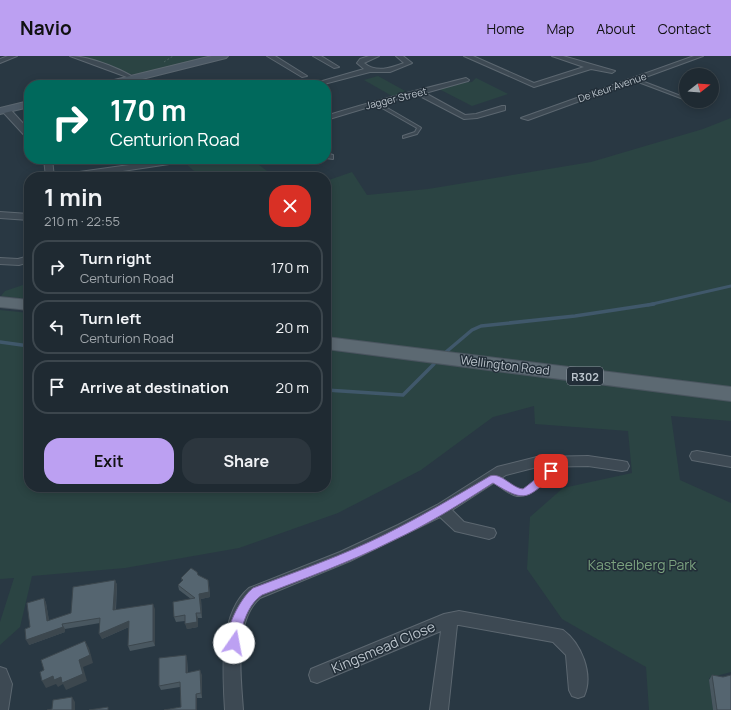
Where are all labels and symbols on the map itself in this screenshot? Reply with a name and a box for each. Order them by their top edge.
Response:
north arrow [679,68,719,108]
street label: De Keur Avenue [576,69,648,105]
street label: Jagger Street [364,84,428,112]
street label: Wellington Road [459,351,551,379]
road number: R302 [567,367,603,385]
pin [534,454,568,488]
park label: Kasteelberg Park [588,555,697,574]
street label: Kingsmead Close [328,617,438,677]
position arrow [213,622,255,664]

